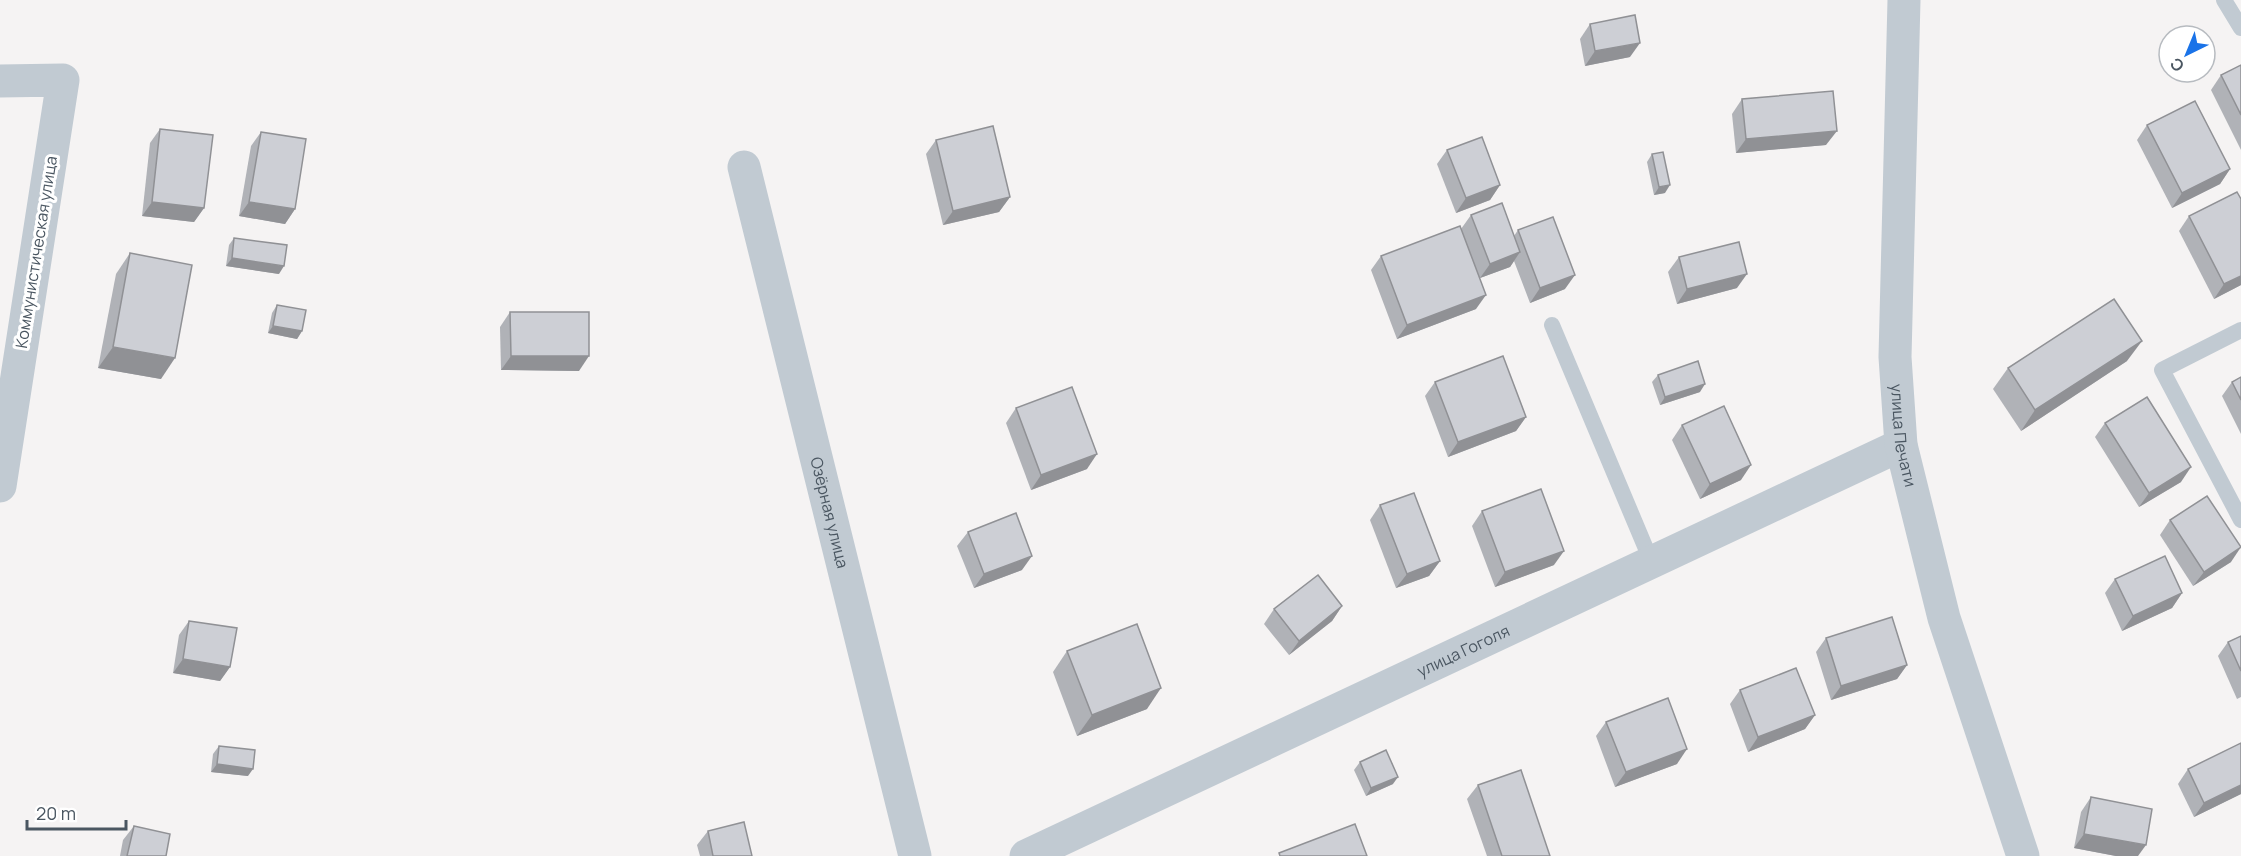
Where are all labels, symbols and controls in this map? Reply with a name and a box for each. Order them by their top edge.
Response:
north arrow [2157,24,2217,84]
text: С [2165,53,2189,77]
street label: Коммунистическая улица [10,154,62,350]
street label: улица Печати [1886,383,1922,489]
street label: Озёрная улица [805,455,854,570]
street label: улица Гоголя [1413,619,1513,682]
scale bar [27,793,126,831]
text: 20 m [36,801,76,825]

